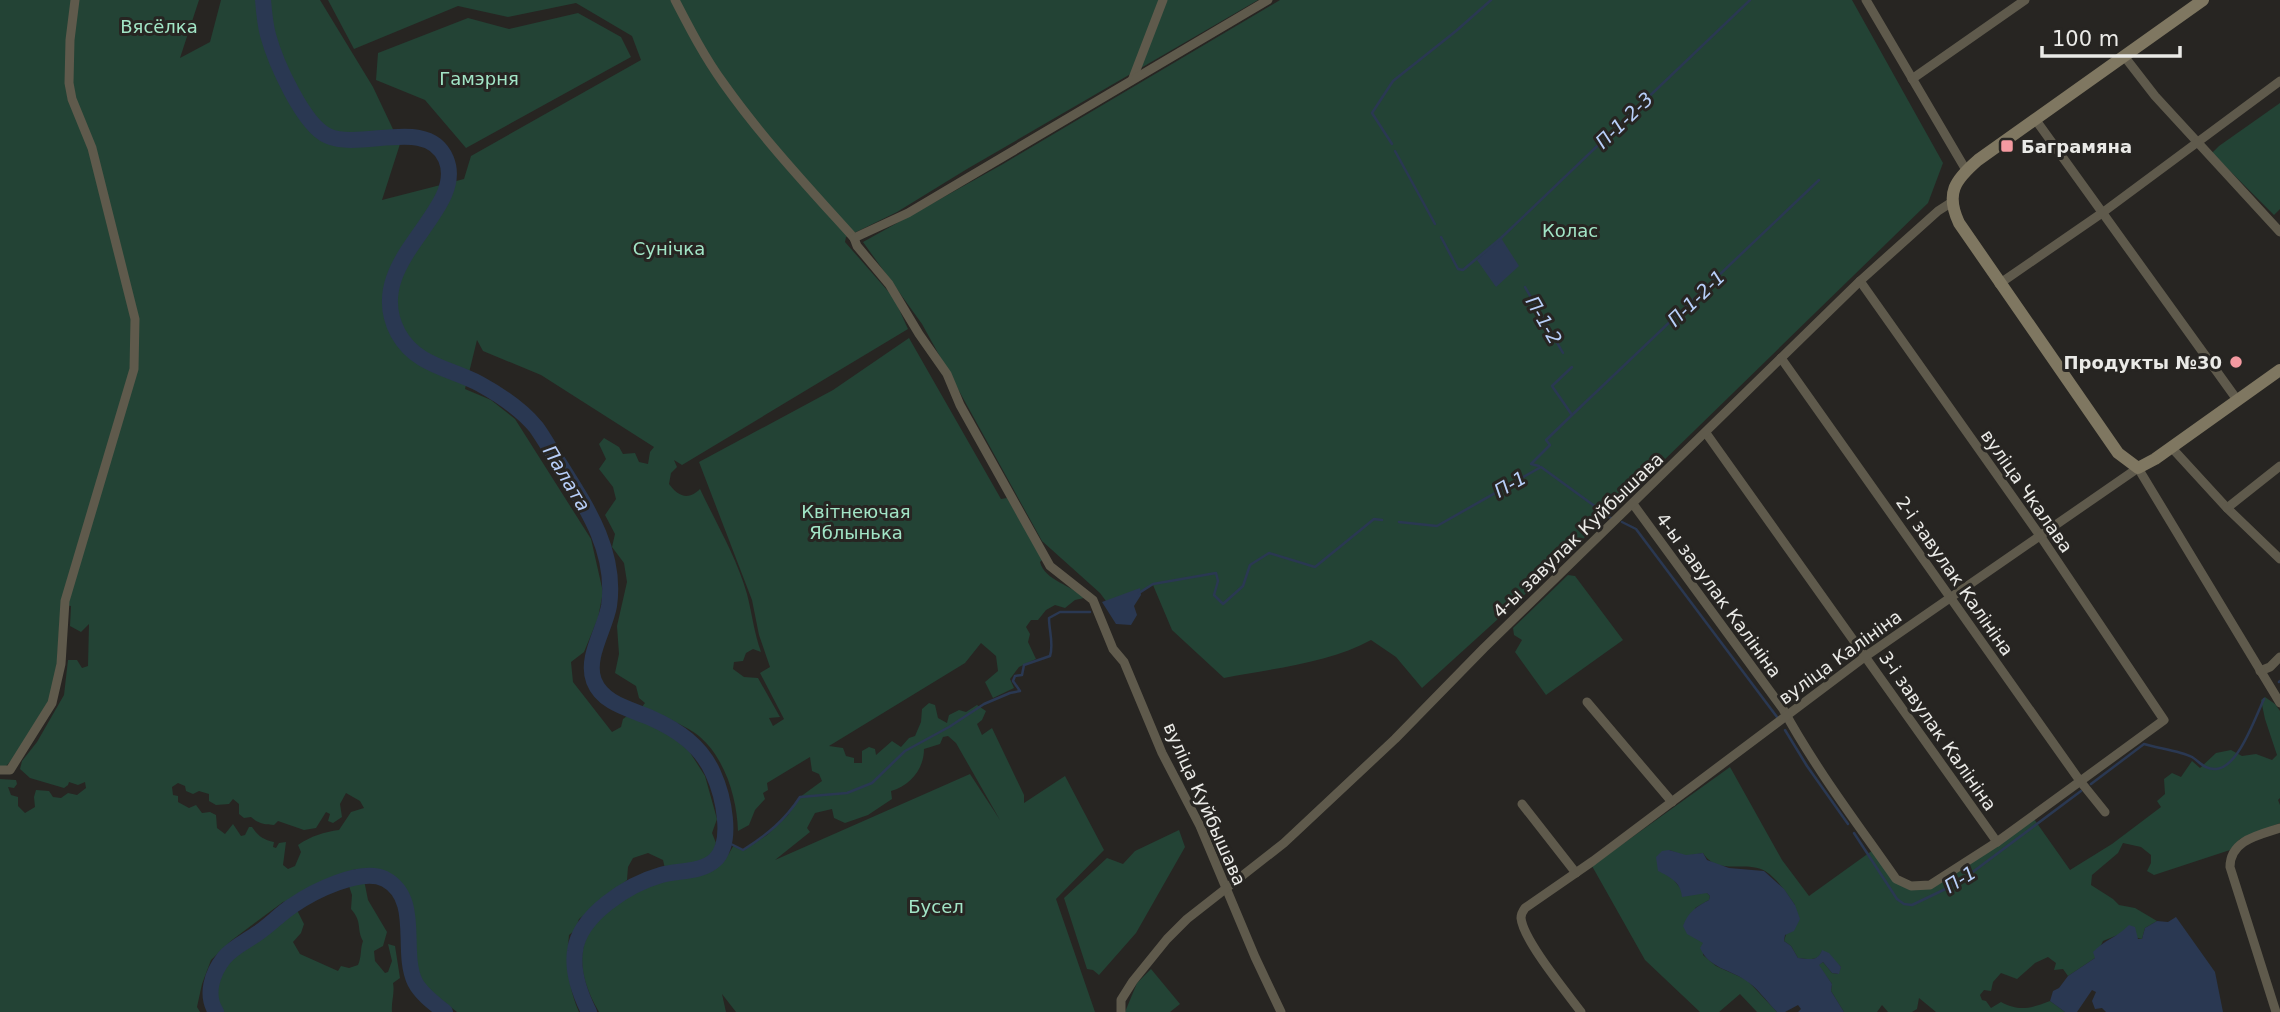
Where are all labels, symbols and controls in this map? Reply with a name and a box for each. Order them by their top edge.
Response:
scale bar [2042,14,2180,58]
park label: Вясёлка [120,16,198,37]
text: 100 m [2052,27,2119,51]
park label: Гамэрня [439,68,519,89]
water label: П-1-2-3 [1591,87,1657,153]
place label: Баграмяна [2021,136,2132,157]
marker: Баграмяна [1999,138,2015,154]
park label: Колас [1542,220,1598,241]
park label: Сунічка [633,238,705,259]
water label: П-1-2-1 [1663,265,1729,331]
water label: П-1-2 [1521,292,1567,348]
place label: Продукты №30 [2064,352,2222,373]
marker: Продукты №30 [2228,354,2244,370]
street label: вуліца Чкалава [1977,426,2077,556]
water label: Палата [539,441,595,515]
street label: 4-ы завулак Куйбышава [1489,448,1667,622]
water label: П-1 [1490,466,1530,502]
street label: 2-і завулак Калініна [1892,492,2018,660]
park label: Квітнеючая Яблынька [801,501,911,543]
street label: 4-ы завулак Калініна [1652,508,1786,682]
street label: вуліца Калініна [1775,605,1905,709]
street label: 3-і завулак Калініна [1875,647,2001,815]
street label: вуліца Куйбышава [1160,719,1250,889]
water label: П-1 [1940,861,1980,897]
park label: Бусел [908,896,964,917]

